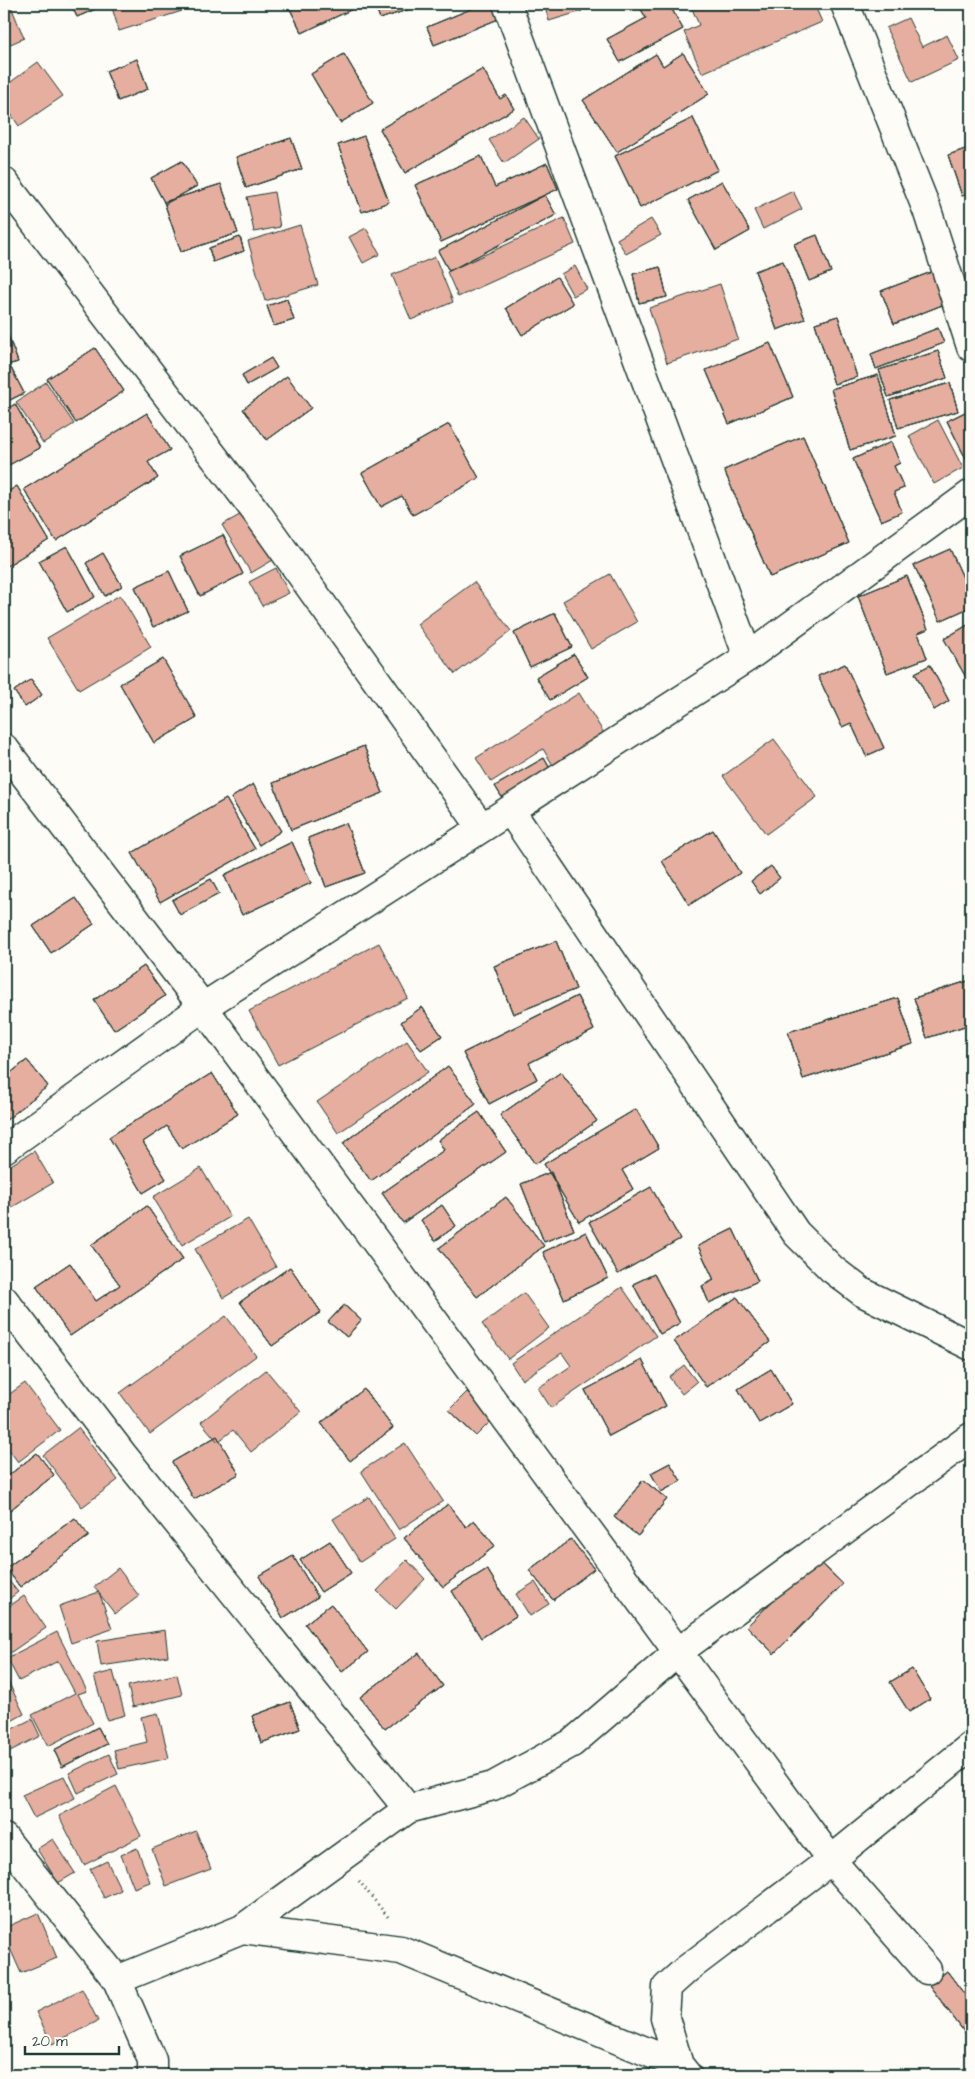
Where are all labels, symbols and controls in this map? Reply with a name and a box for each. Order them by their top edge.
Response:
scale bar [25,2024,119,2056]
text: 20 m [32,2031,68,2052]

